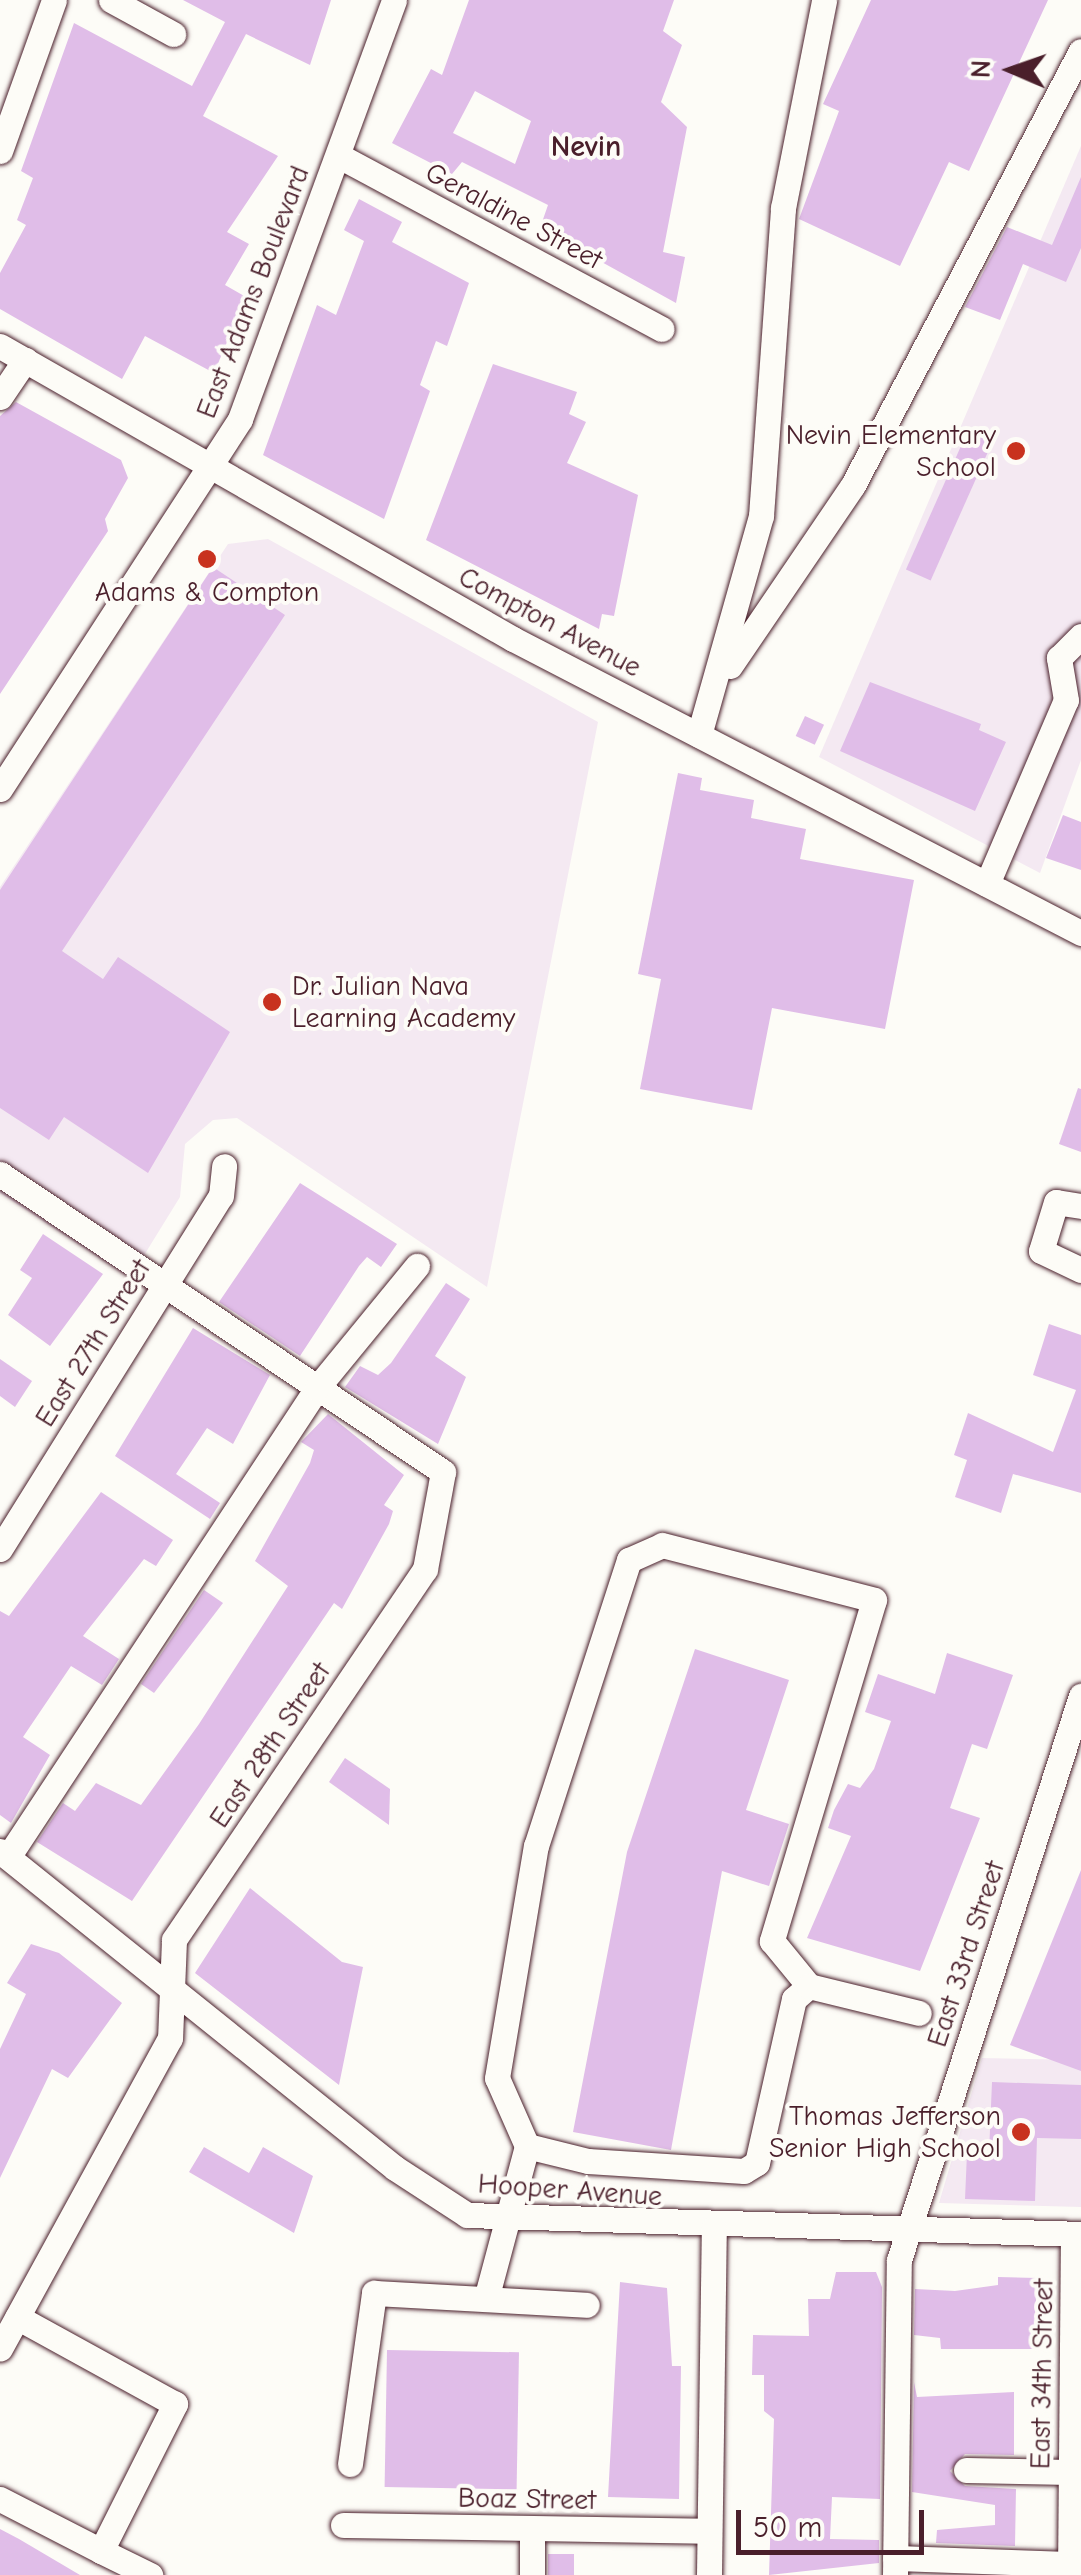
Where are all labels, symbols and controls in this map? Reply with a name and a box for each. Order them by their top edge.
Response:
north arrow [961,20,1061,120]
text: N [965,59,997,79]
district label: Nevin [551,129,621,165]
street label: Geraldine Street [420,155,608,277]
street label: East Adams Boulevard [189,161,317,423]
place label: Nevin Elementary School [786,418,996,484]
marker: Nevin Elementary School [1005,440,1027,462]
marker: Adams & Compton [196,548,218,570]
street label: Compton Avenue [453,560,647,684]
place label: Adams & Compton [95,575,319,609]
place label: Dr. Julian Nava Learning Academy [292,969,515,1035]
marker: Dr. Julian Nava Learning Academy [261,991,283,1013]
street label: East 27th Street [28,1253,158,1433]
street label: East 28th Street [202,1656,338,1834]
street label: East 33rd Street [920,1857,1012,2051]
place label: Thomas Jefferson Senior High School [769,2099,1001,2165]
marker: Thomas Jefferson Senior High School [1010,2121,1032,2143]
street label: Hooper Avenue [477,2167,663,2213]
street label: East 34th Street [1024,2278,1060,2470]
street label: Boaz Street [458,2481,596,2517]
scale bar [741,2490,928,2552]
text: 50 m [753,2510,822,2545]

